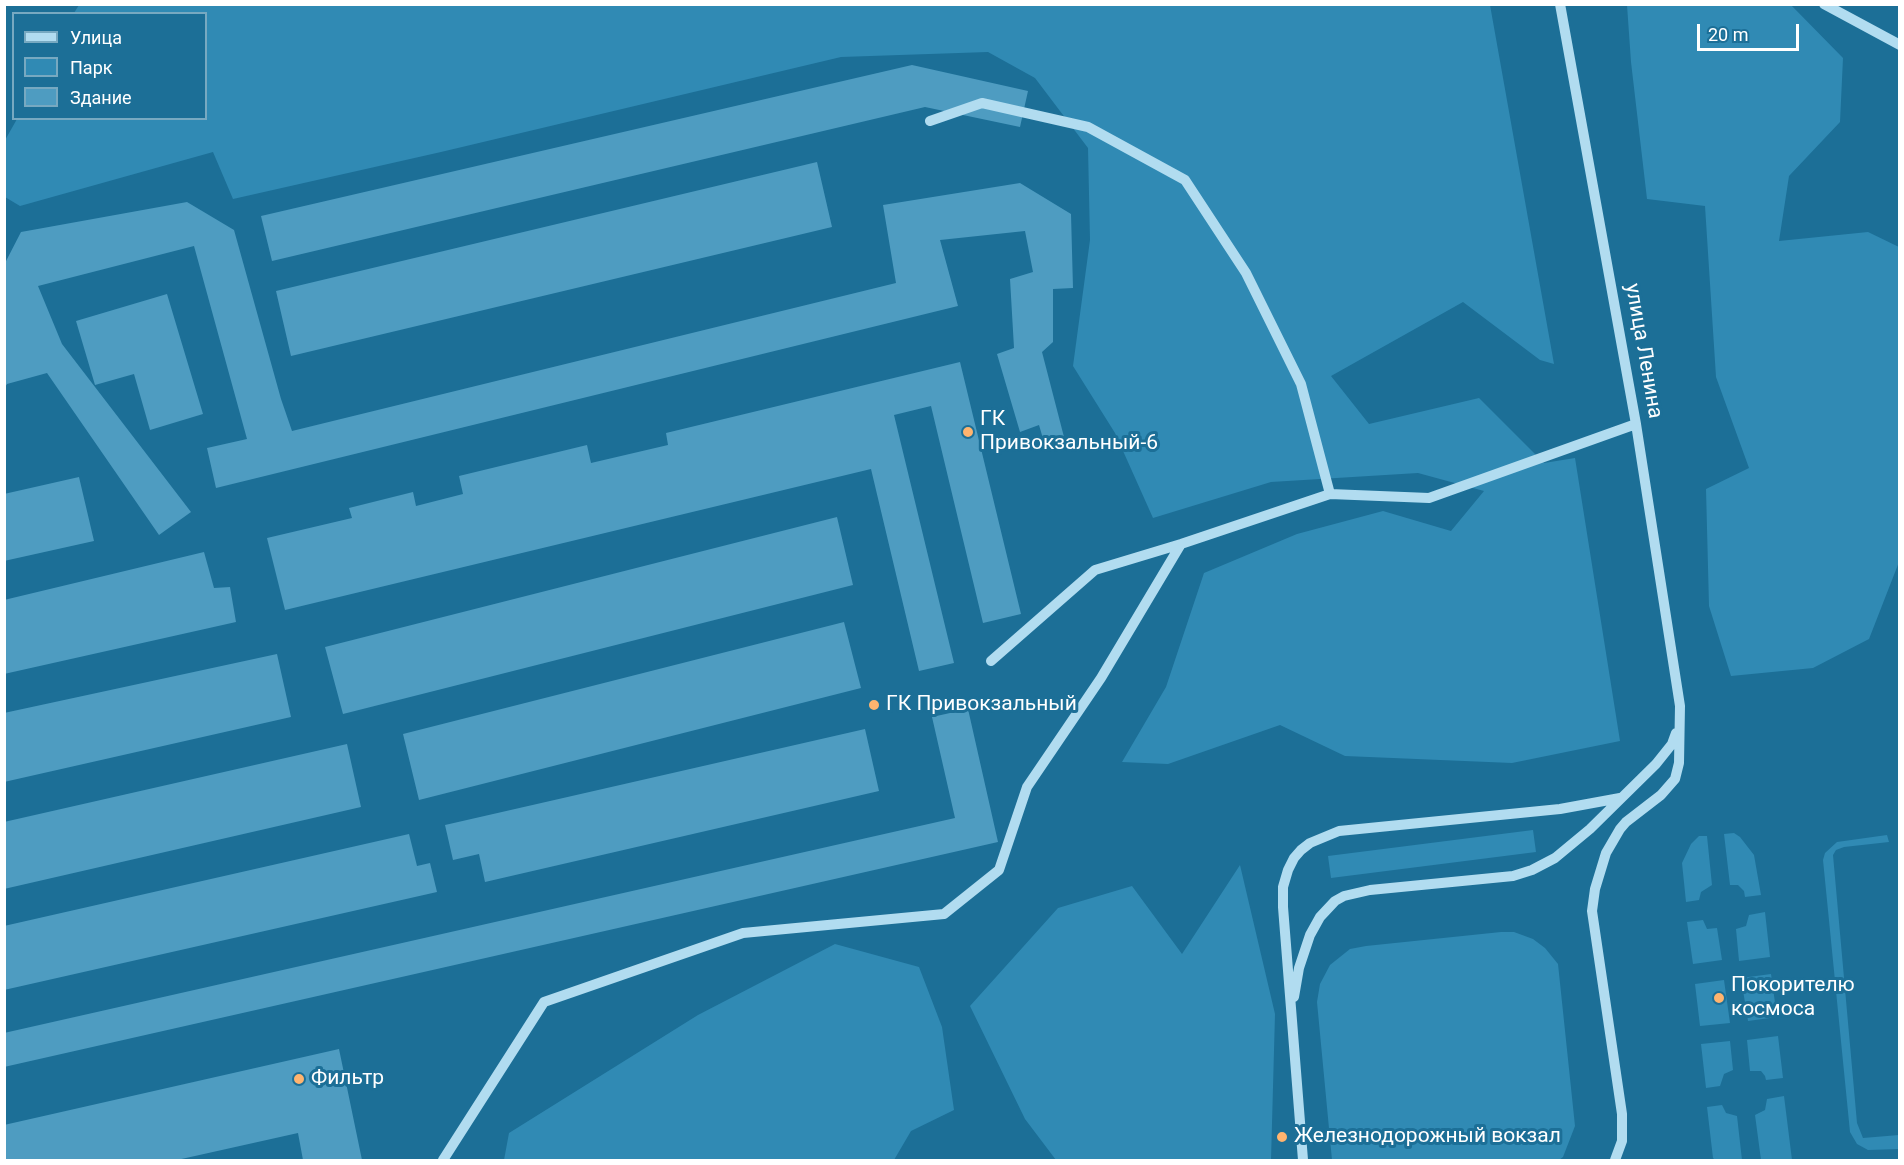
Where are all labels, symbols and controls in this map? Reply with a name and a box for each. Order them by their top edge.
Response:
legend [12,12,207,120]
scale bar [1700,12,1802,50]
text: 20 m [1708,24,1748,45]
text: Улица [70,27,122,48]
text: Парк [70,57,112,78]
text: Здание [70,87,132,108]
street label: улица Ленина [1619,282,1667,420]
place label: ГК Привокзальный-6 [980,407,1158,457]
marker: ГК Привокзальный-6 [961,425,975,439]
place label: ГК Привокзальный [886,692,1077,718]
marker: ГК Привокзальный [867,698,881,712]
place label: Покорителю космоса [1731,973,1855,1023]
marker: Покорителю космоса [1712,991,1726,1005]
place label: Фильтр [311,1066,384,1092]
marker: Фильтр [292,1072,306,1086]
place label: Железнодорожный вокзал [1294,1124,1561,1150]
marker: Железнодорожный вокзал [1275,1130,1289,1144]

